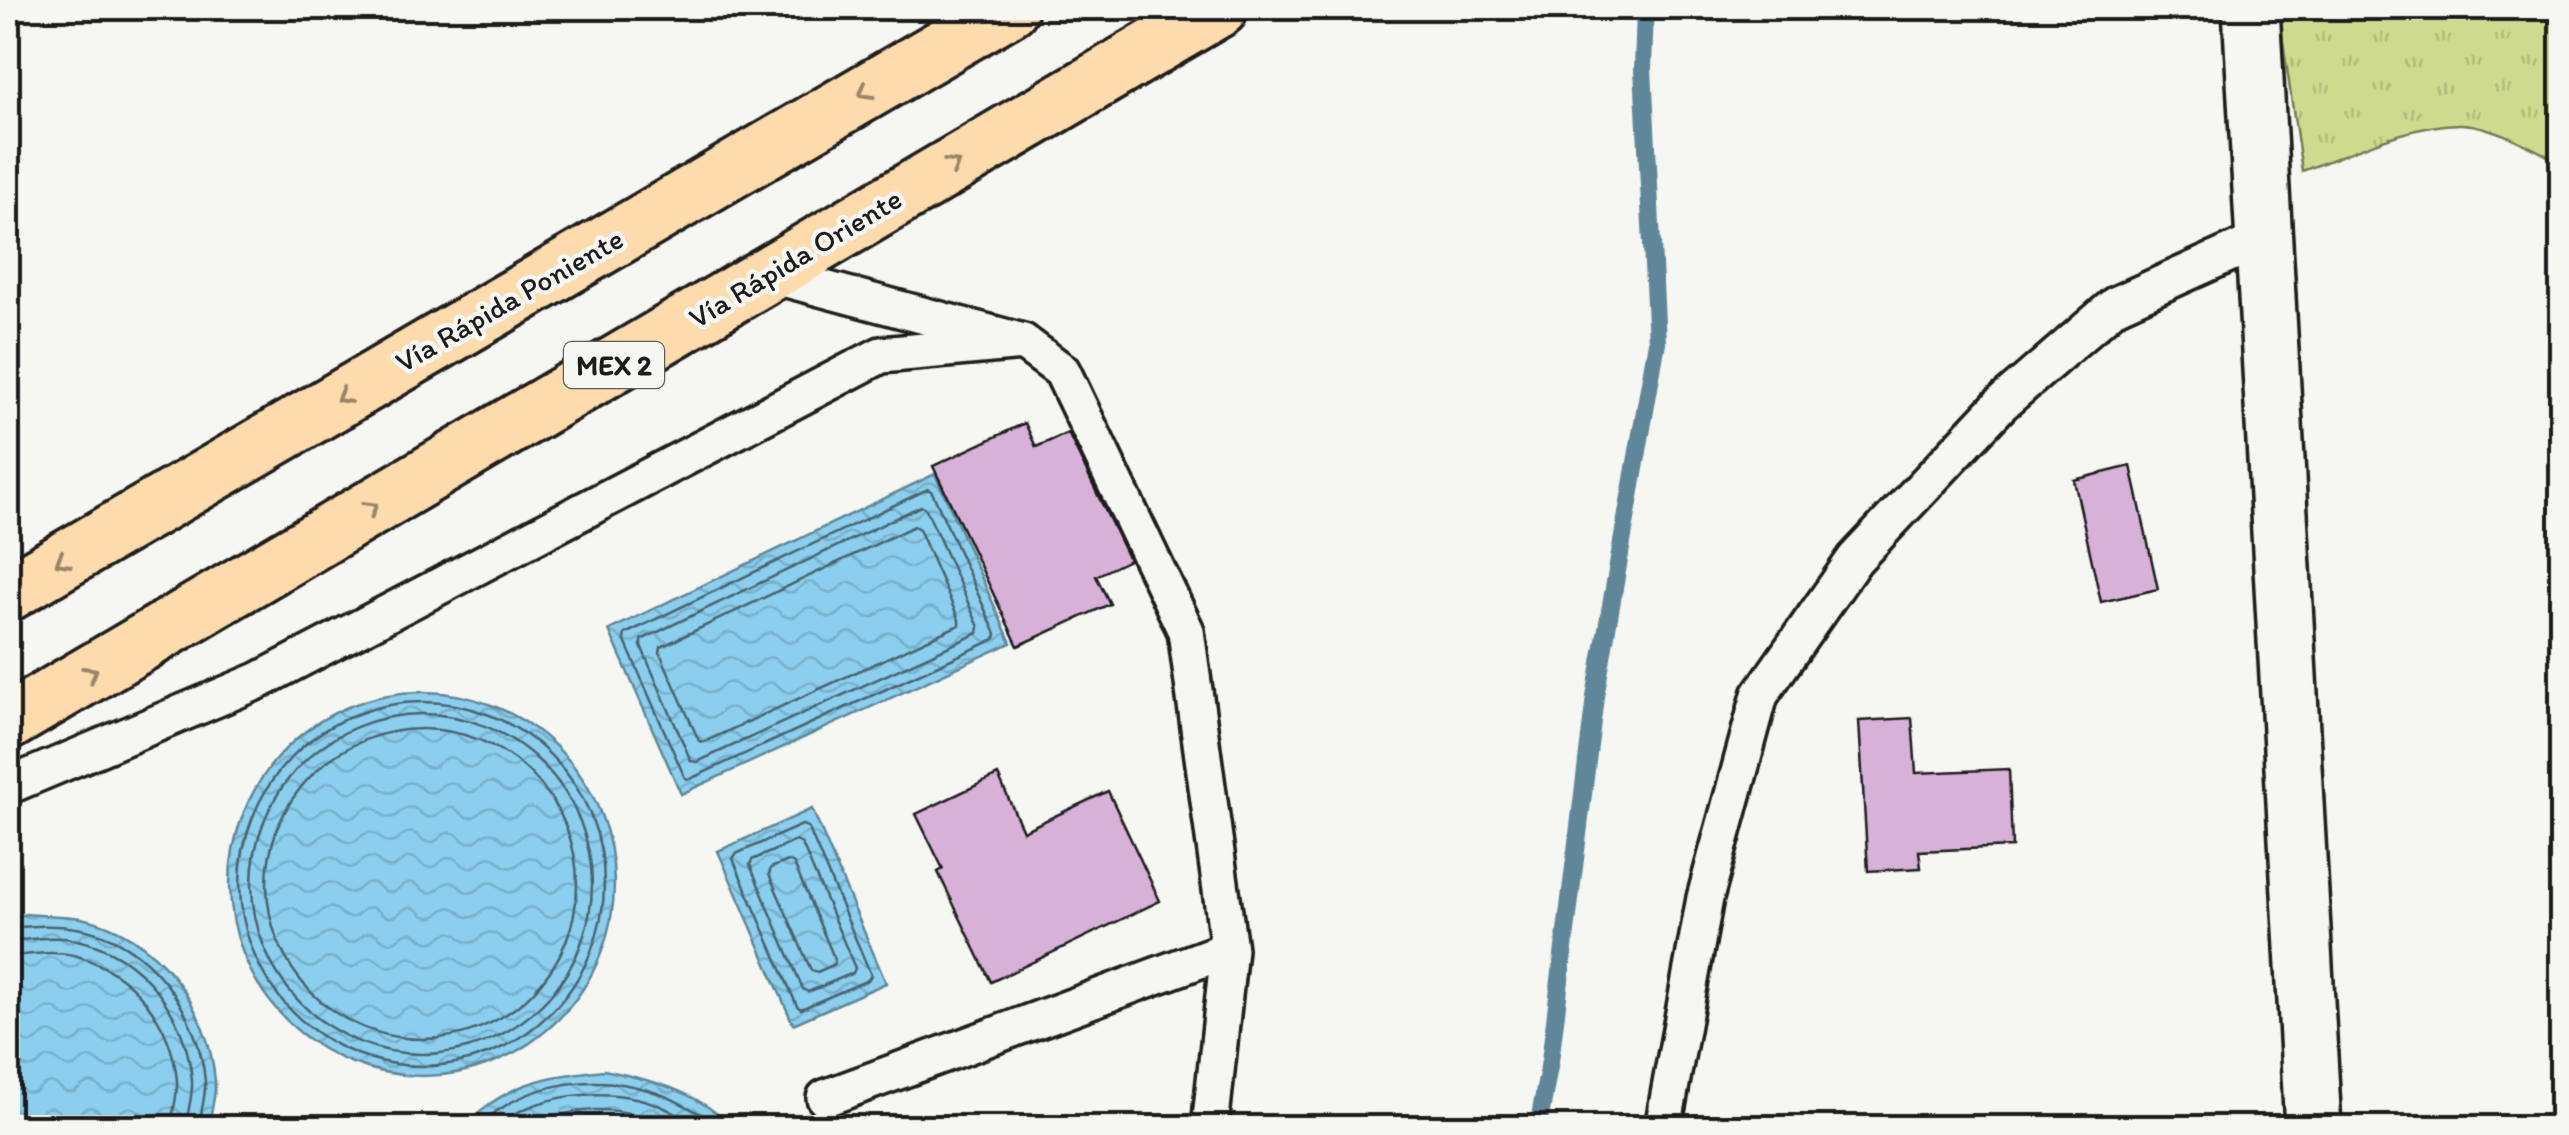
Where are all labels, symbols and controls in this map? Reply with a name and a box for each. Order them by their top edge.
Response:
one-way arrow [858,80,876,99]
one-way arrow [942,158,960,177]
street label: Vía Rápida Oriente [682,180,908,336]
street label: Vía Rápida Poniente [388,220,630,380]
road number: MEX 2 [564,342,664,388]
one-way arrow [336,385,354,404]
one-way arrow [361,500,379,520]
one-way arrow [55,549,73,568]
one-way arrow [81,665,99,685]

